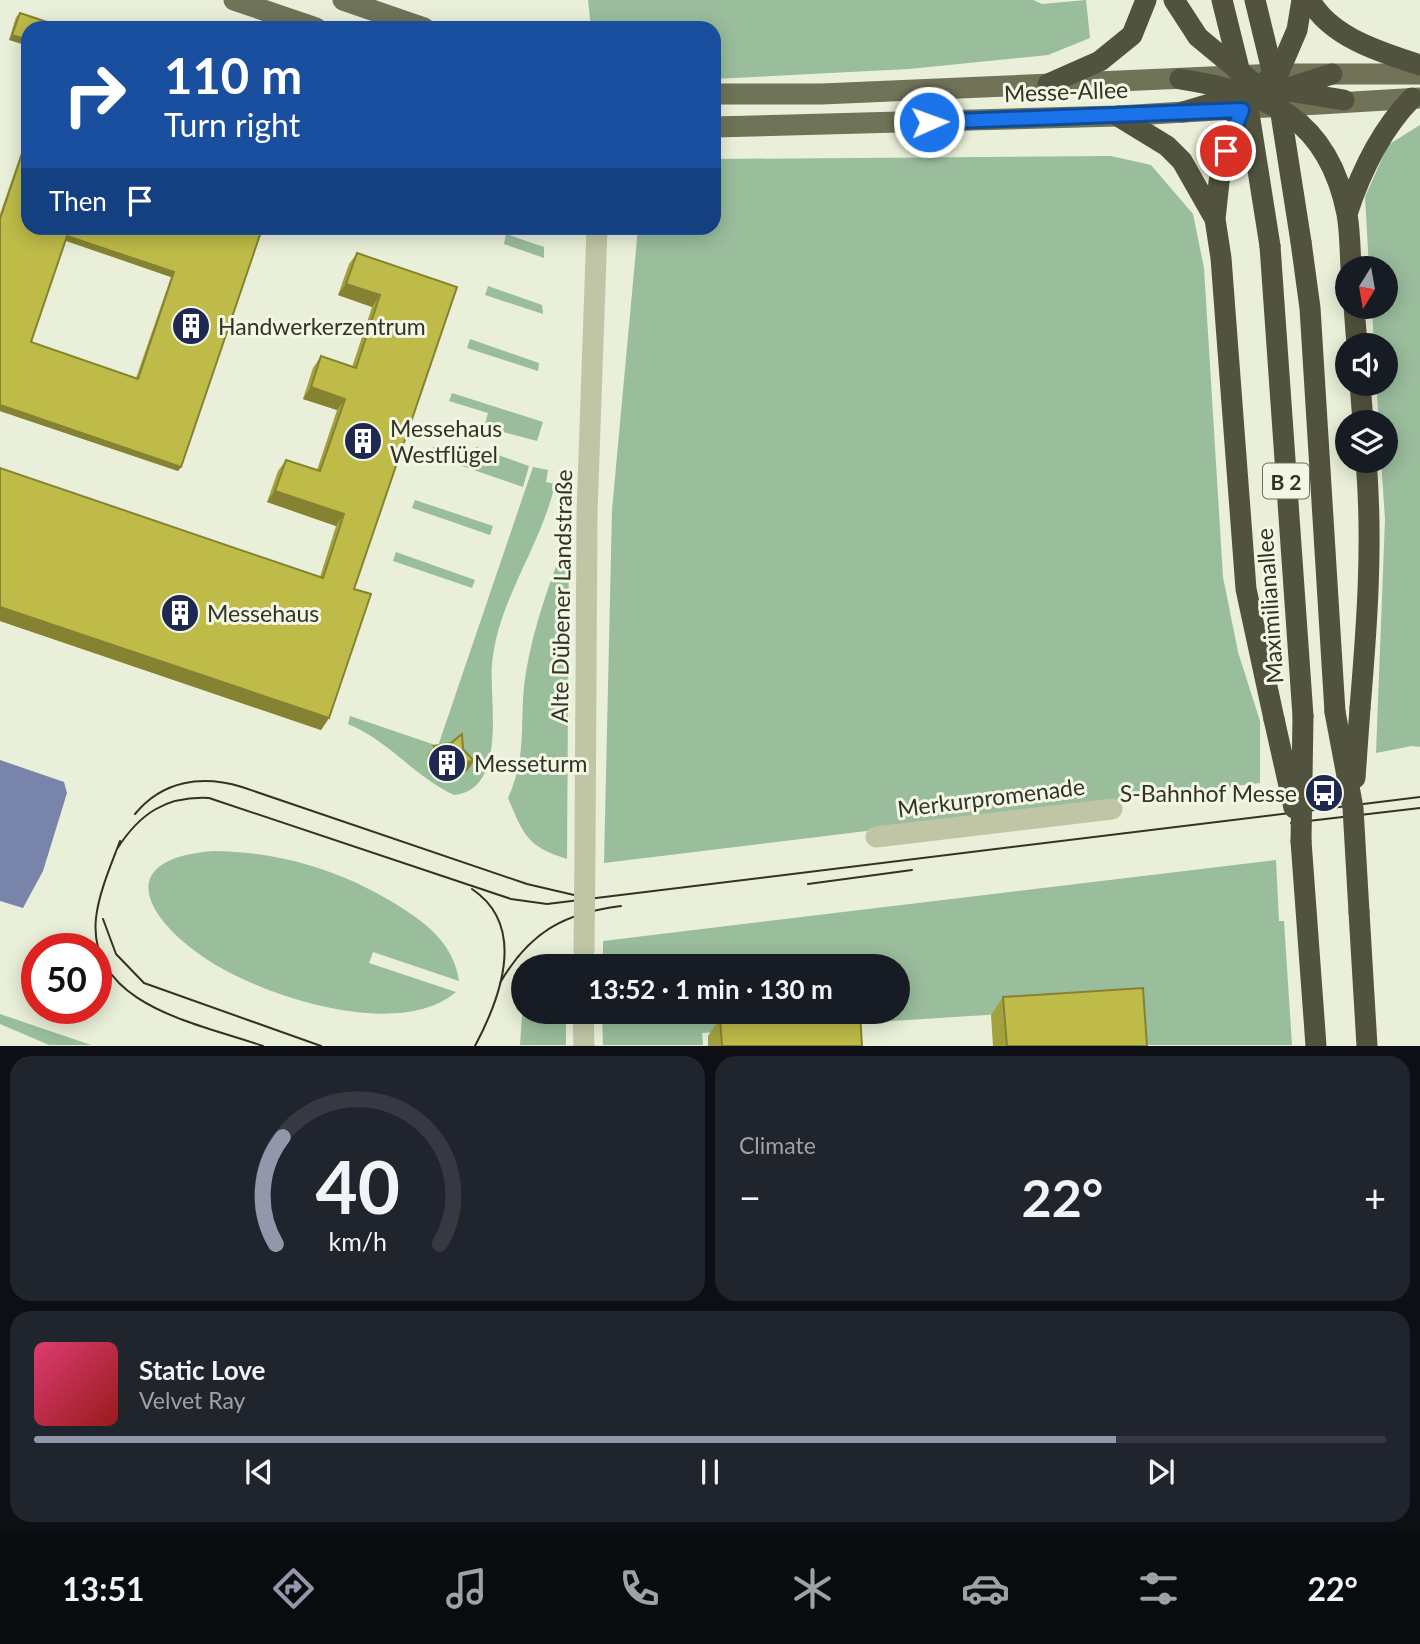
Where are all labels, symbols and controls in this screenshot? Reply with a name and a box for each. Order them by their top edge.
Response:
text: 110 m [164,46,302,104]
icon: right [49,49,140,140]
street label: Messe-Allee [1003,75,1129,107]
position arrow [892,85,966,159]
text: Turn right [164,105,300,144]
pin [1196,121,1256,181]
icon: arrive [1207,132,1245,170]
icon: arrive [121,182,159,220]
text: Then [49,185,107,217]
north arrow [1335,256,1398,318]
map controls [1335,256,1398,473]
building icon: Handwerkerzentrum [170,305,212,347]
place label: Handwerkerzentrum [218,312,426,340]
button: sound [1335,333,1398,396]
button: layers [1335,410,1398,473]
place label: Messehaus Westflügel [390,414,502,468]
building icon: Messehaus Westflügel [342,420,384,462]
road number: B 2 [1263,463,1309,498]
street label: Alte Dübener Landstraße [545,469,577,723]
street label: Maximilianallee [1250,527,1288,685]
building icon: Messehaus [159,592,201,634]
place label: Messehaus [207,599,319,627]
building icon: Messeturm [426,742,468,784]
place label: Messeturm [474,749,587,777]
street label: Merkurpromenade [896,772,1086,822]
bus stop icon: S-Bahnhof Messe [1303,772,1345,814]
place label: S-Bahnhof Messe [1120,779,1297,807]
speed limit sign: 50 [21,933,112,1024]
text: 13:52 · 1 min · 130 m [588,973,833,1005]
text: Climate [739,1131,816,1159]
text: 40 [315,1143,400,1231]
text: 22° [1022,1166,1103,1228]
text: − [739,1174,761,1220]
text: + [1364,1174,1386,1220]
text: km/h [328,1226,387,1256]
text: Static Love [139,1354,266,1386]
text: Velvet Ray [139,1386,245,1414]
icon: previous [240,1453,278,1491]
icon: pause [691,1453,729,1491]
icon: next [1142,1453,1180,1491]
icon: directions [269,1564,318,1613]
icon: music [442,1564,491,1613]
icon: phone [615,1564,664,1613]
icon: climate [788,1564,837,1613]
icon: car [961,1564,1010,1613]
icon: filters [1134,1564,1183,1613]
text: 13:51 [62,1569,145,1608]
text: 22° [1307,1569,1358,1608]

